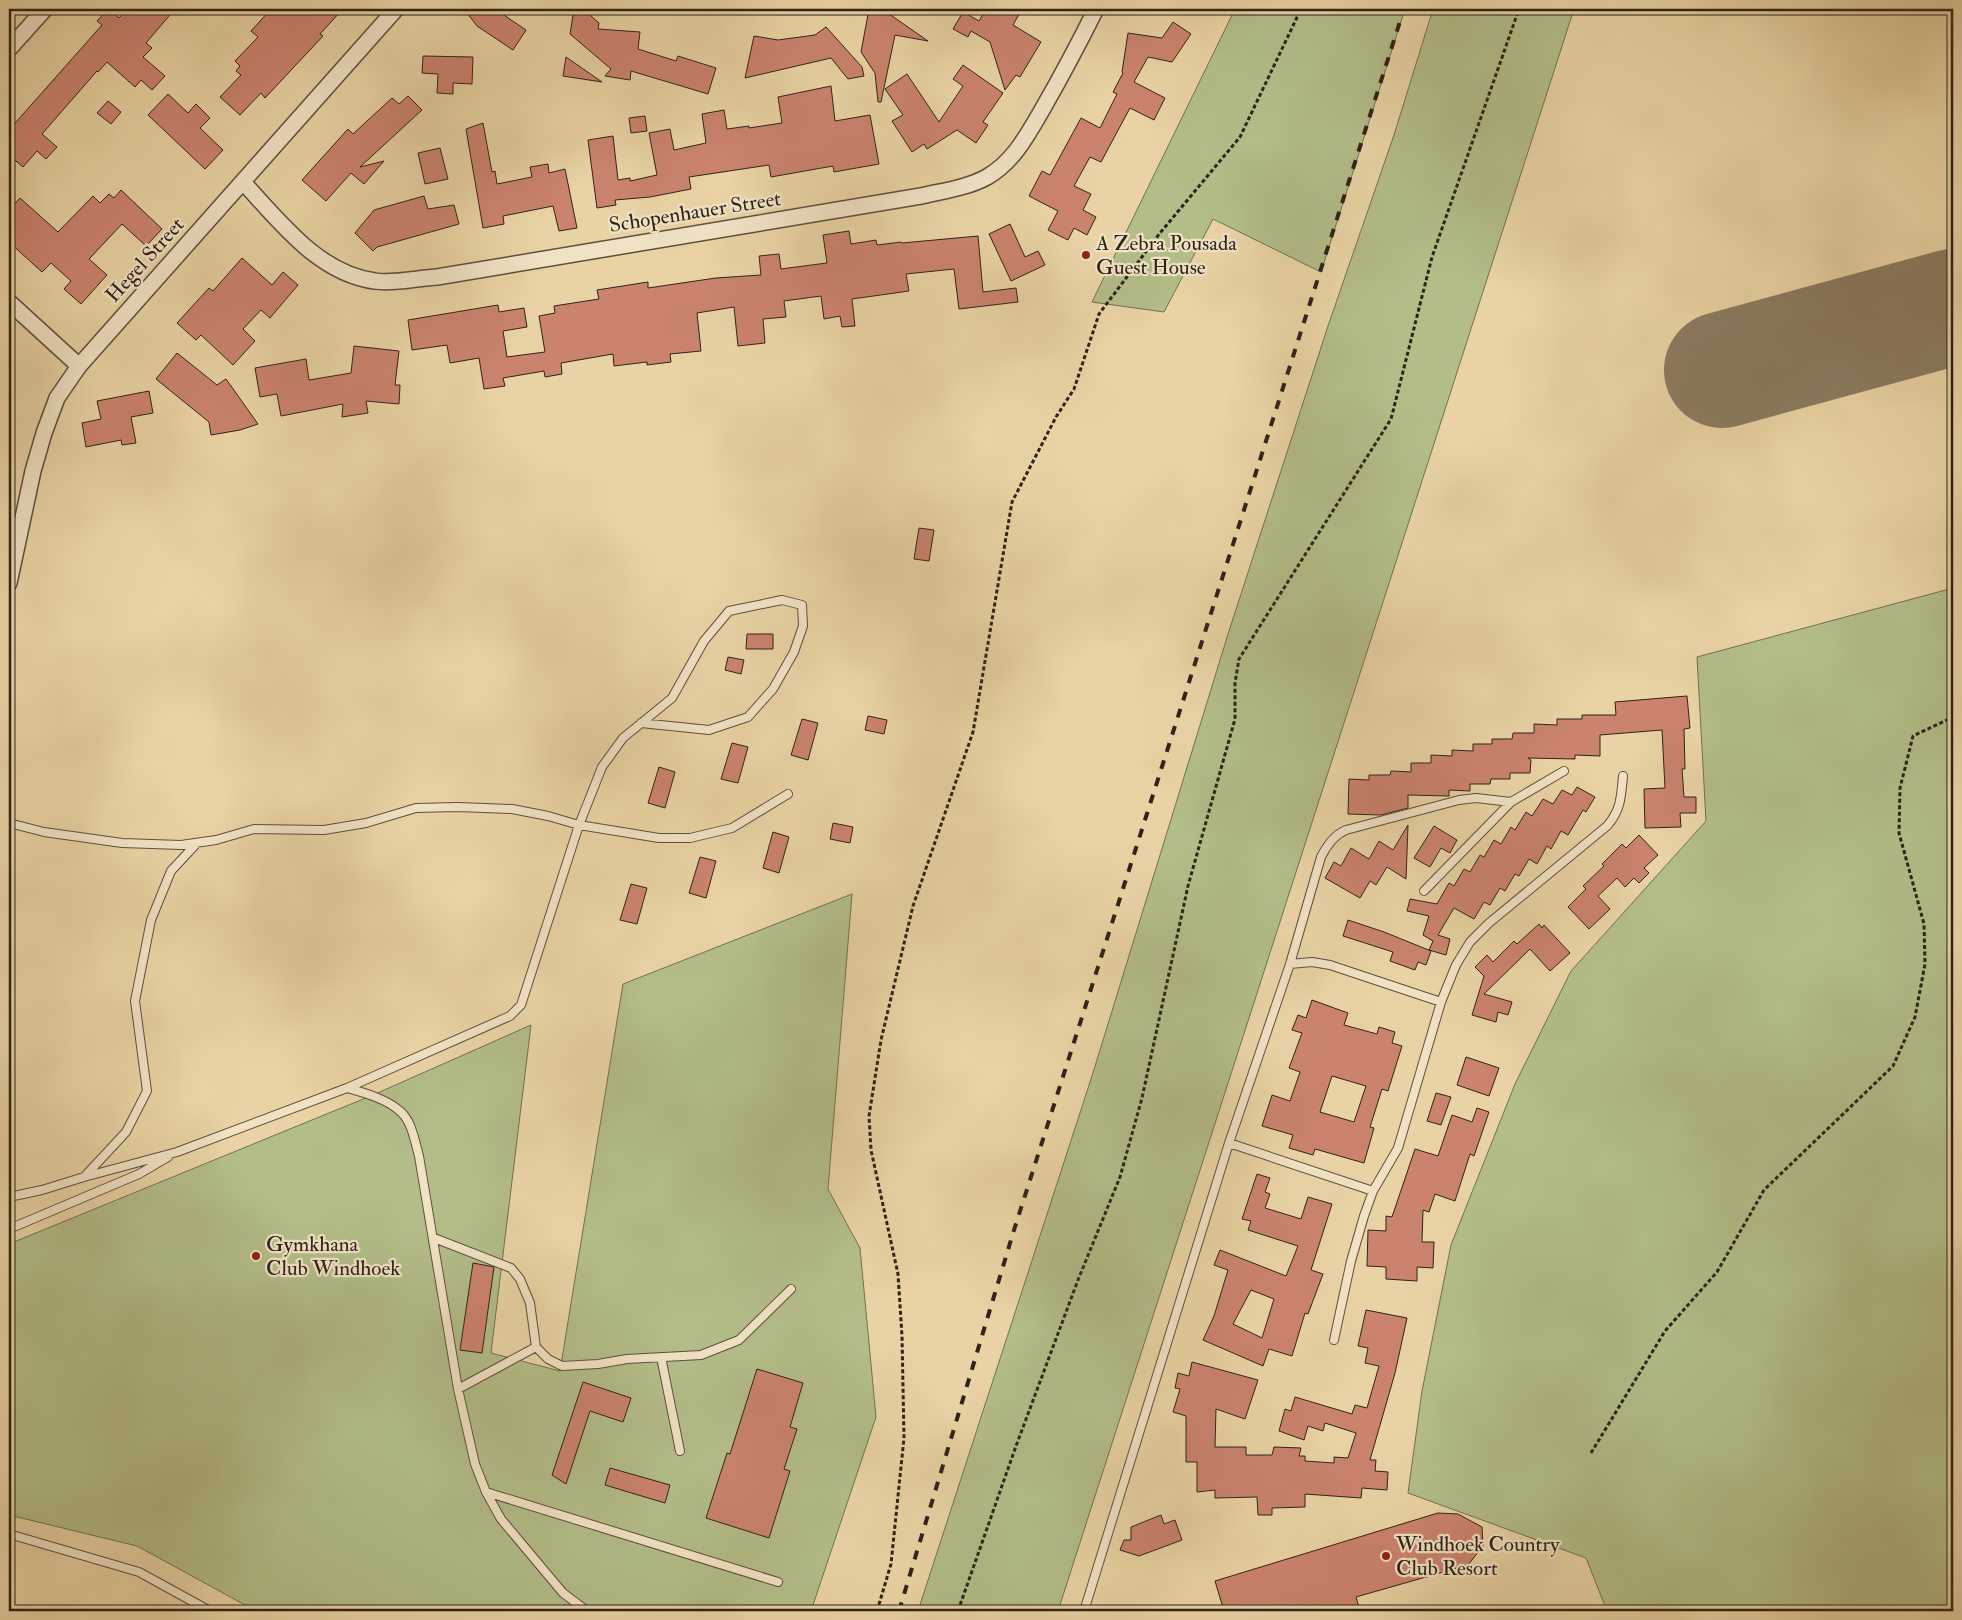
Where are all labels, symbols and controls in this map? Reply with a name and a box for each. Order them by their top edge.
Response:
street label: Schopenhauer Street [607,185,783,239]
street label: Hegel Street [100,212,190,308]
place label: A Zebra Pousada Guest House [1095,230,1237,281]
marker: A Zebra Pousada Guest House [1080,249,1092,261]
place label: Gymkhana Club Windhoek [266,1231,400,1282]
marker: Gymkhana Club Windhoek [250,1250,262,1262]
place label: Windhoek Country Club Resort [1395,1531,1560,1582]
marker: Windhoek Country Club Resort [1380,1550,1392,1562]

